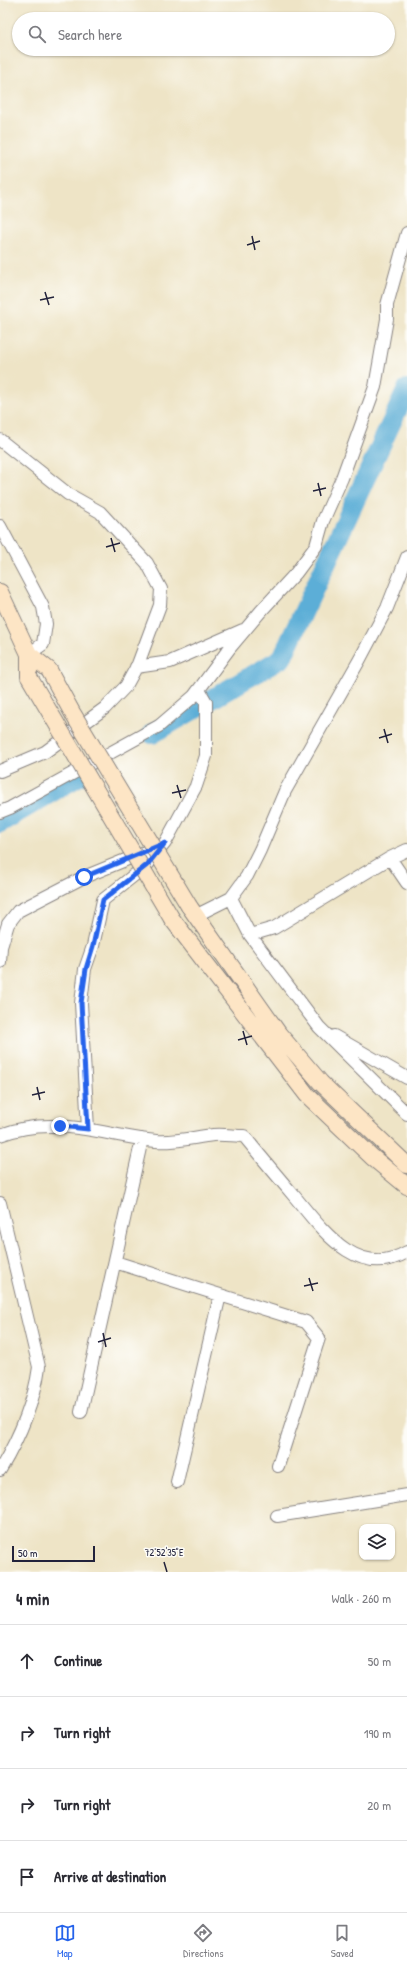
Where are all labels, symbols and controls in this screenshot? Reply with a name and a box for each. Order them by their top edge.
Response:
search box [12,12,395,56]
icon: search [26,23,48,45]
text: Search here [58,24,122,45]
route start [75,868,93,886]
route end [51,1117,69,1135]
map controls [359,1524,395,1560]
button: layers [359,1524,395,1560]
scale bar [12,1544,95,1563]
text: 50 m [18,1546,38,1560]
text: 72°52'35"E [145,1546,184,1559]
text: 4 min [16,1587,49,1610]
text: Walk · 260 m [332,1589,391,1607]
icon: ahead [16,1650,38,1672]
text: Continue [54,1650,102,1671]
text: 50 m [368,1652,391,1670]
icon: right [16,1722,38,1744]
text: Turn right [54,1722,110,1743]
text: 190 m [364,1724,391,1742]
icon: right [16,1794,38,1816]
text: Turn right [54,1794,110,1815]
text: 20 m [367,1796,391,1814]
icon: arrive [16,1866,38,1888]
text: Arrive at destination [54,1866,166,1887]
tab: Map [54,1922,76,1960]
tab: Directions [183,1922,224,1960]
tab: Saved [331,1922,353,1960]

